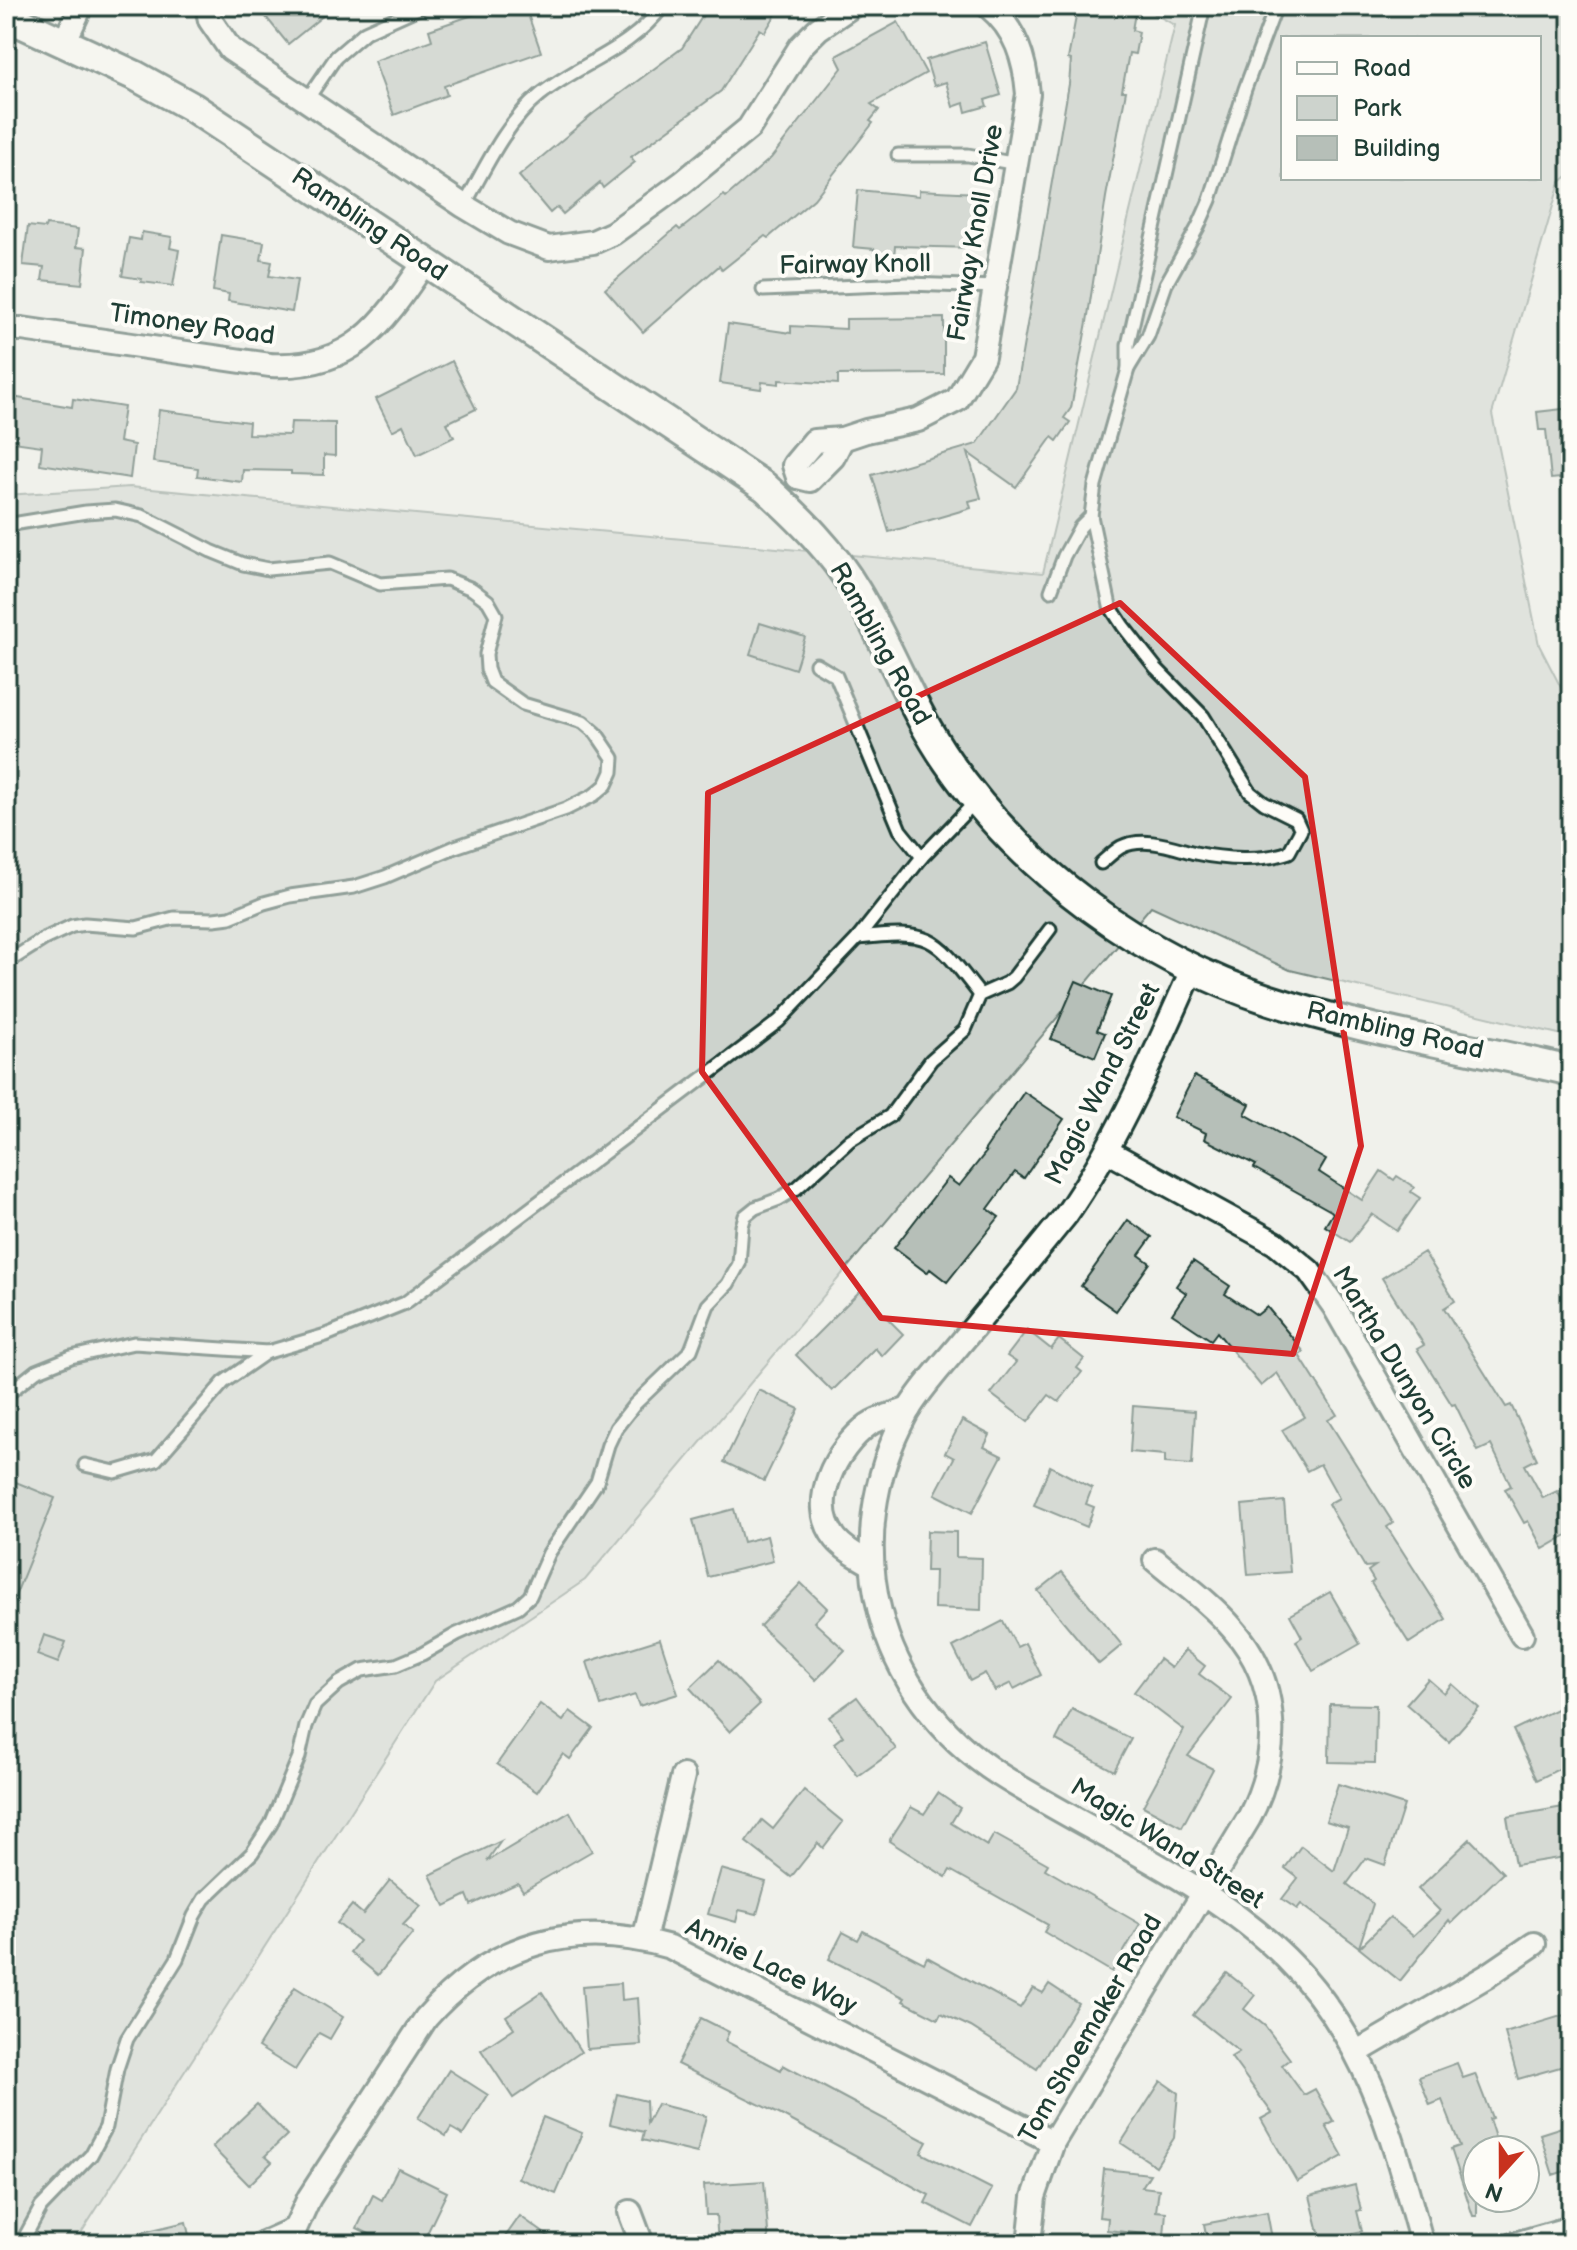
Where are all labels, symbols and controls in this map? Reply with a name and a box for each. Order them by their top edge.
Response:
legend [1281,36,1541,180]
text: Road [1353,54,1411,83]
text: Park [1353,94,1401,123]
street label: Fairway Knoll Drive [942,122,1010,344]
text: Building [1353,134,1440,163]
street label: Rambling Road [285,162,453,288]
street label: Fairway Knoll [779,248,931,282]
street label: Timoney Road [107,298,277,352]
street label: Rambling Road [823,557,937,731]
street label: Magic Wand Street [1039,978,1167,1190]
street label: Rambling Road [1303,996,1487,1066]
street label: Martha Dunyon Circle [1325,1261,1483,1495]
street label: Magic Wand Street [1064,1772,1270,1916]
street label: Tom Shoemaker Road [1013,1909,1169,2149]
street label: Annie Lace Way [680,1912,862,2022]
north arrow [1461,2134,1541,2214]
text: N [1482,2176,1507,2207]

